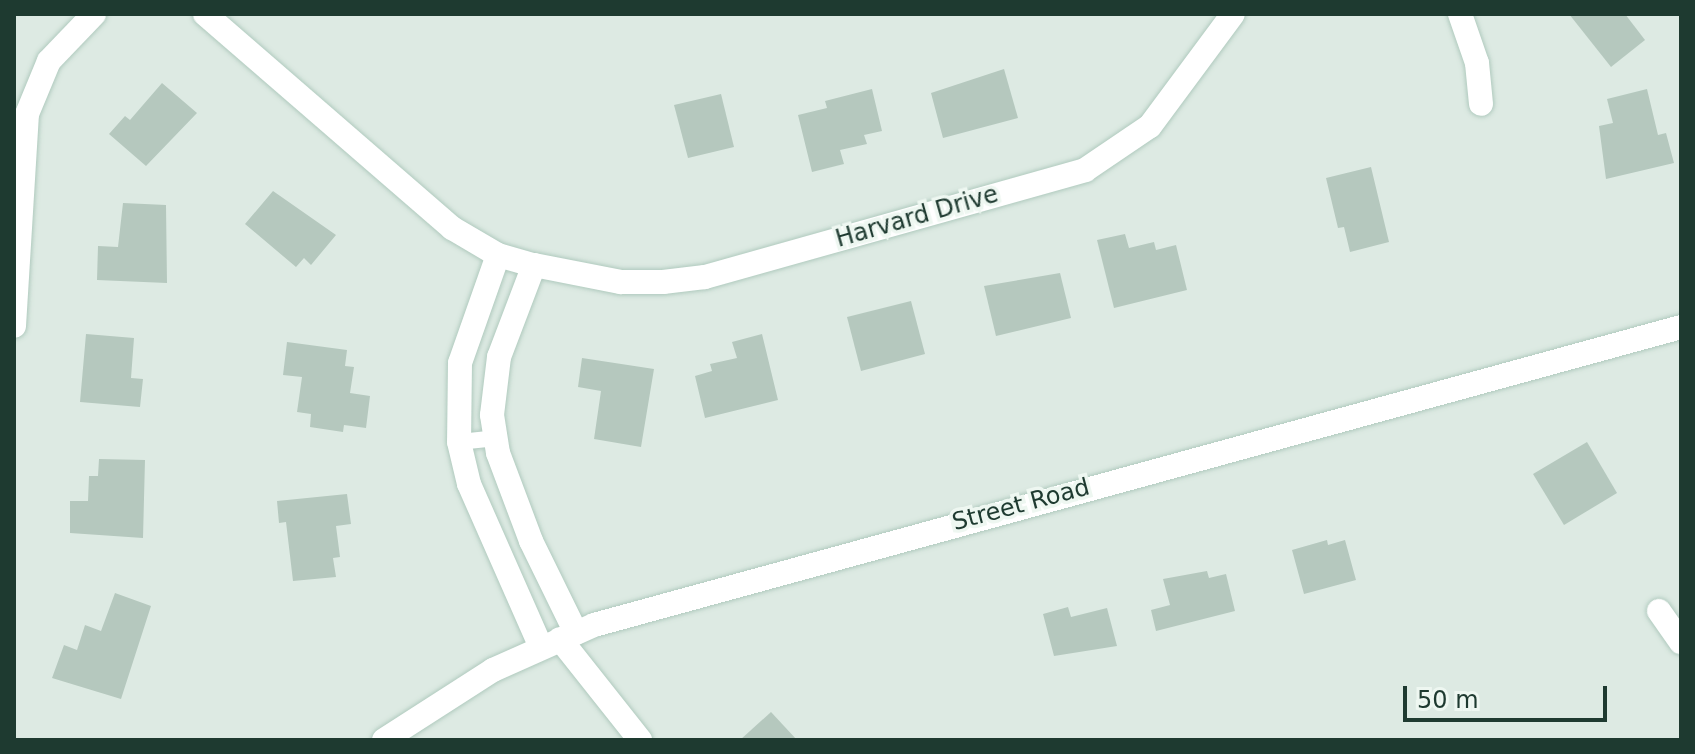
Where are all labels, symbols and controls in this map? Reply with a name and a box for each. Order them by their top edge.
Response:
street label: Harvard Drive [832,180,1002,254]
street label: Street Road [949,473,1093,537]
scale bar [1407,670,1611,720]
text: 50 m [1417,686,1479,714]

